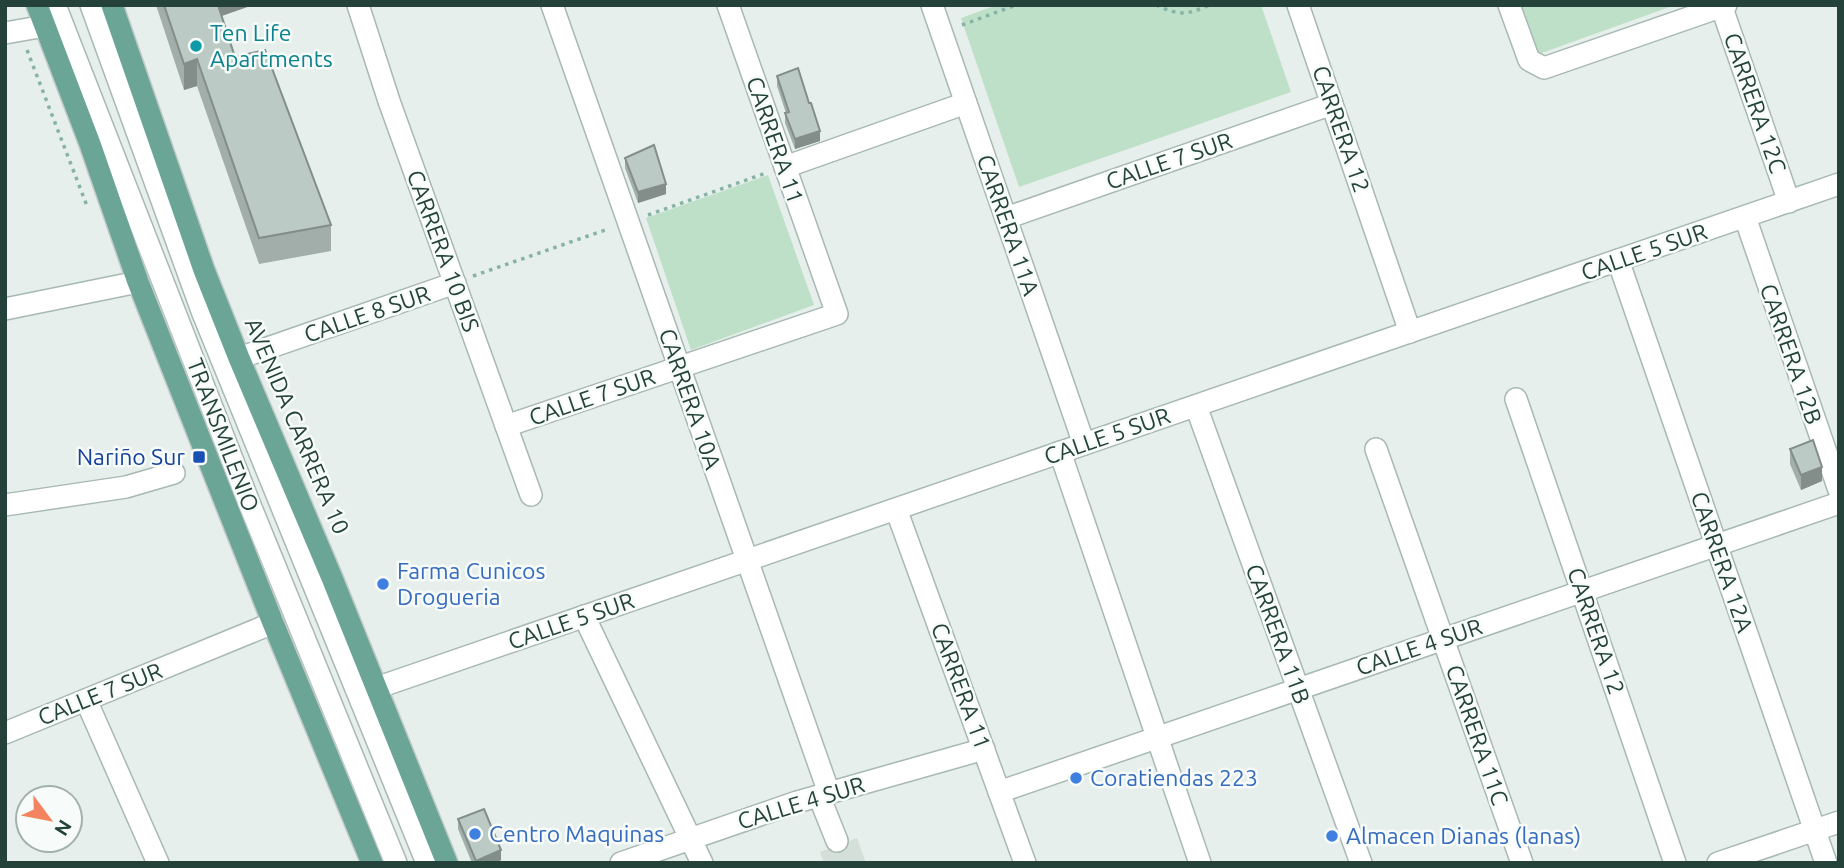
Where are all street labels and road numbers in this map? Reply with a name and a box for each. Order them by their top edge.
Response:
street label: CARRERA 12C [1720,30,1791,176]
street label: CARRERA 12 [1308,62,1375,195]
street label: CARRERA 11 [742,73,809,206]
street label: CALLE 7 SUR [1103,127,1235,194]
street label: CARRERA 11A [973,151,1044,299]
street label: CARRERA 10 BIS [403,167,484,335]
street label: CALLE 5 SUR [1578,218,1710,285]
street label: CALLE 8 SUR [301,280,433,347]
street label: CARRERA 12B [1756,280,1827,427]
street label: AVENIDA CARRERA 10 [241,314,354,538]
street label: CARRERA 10A [655,325,726,473]
street label: TRANSMILENIO [183,355,264,515]
street label: CALLE 7 SUR [526,363,658,430]
street label: CALLE 5 SUR [1041,402,1173,469]
street label: CARRERA 12A [1687,488,1758,636]
street label: CARRERA 11B [1242,561,1315,707]
street label: CARRERA 12 [1563,564,1630,697]
street label: CALLE 5 SUR [505,587,637,654]
street label: CALLE 4 SUR [1353,613,1485,680]
street label: CARRERA 11 [927,619,996,752]
street label: CALLE 7 SUR [34,657,165,730]
street label: CARRERA 11C [1442,662,1513,808]
street label: CALLE 4 SUR [734,771,867,834]

